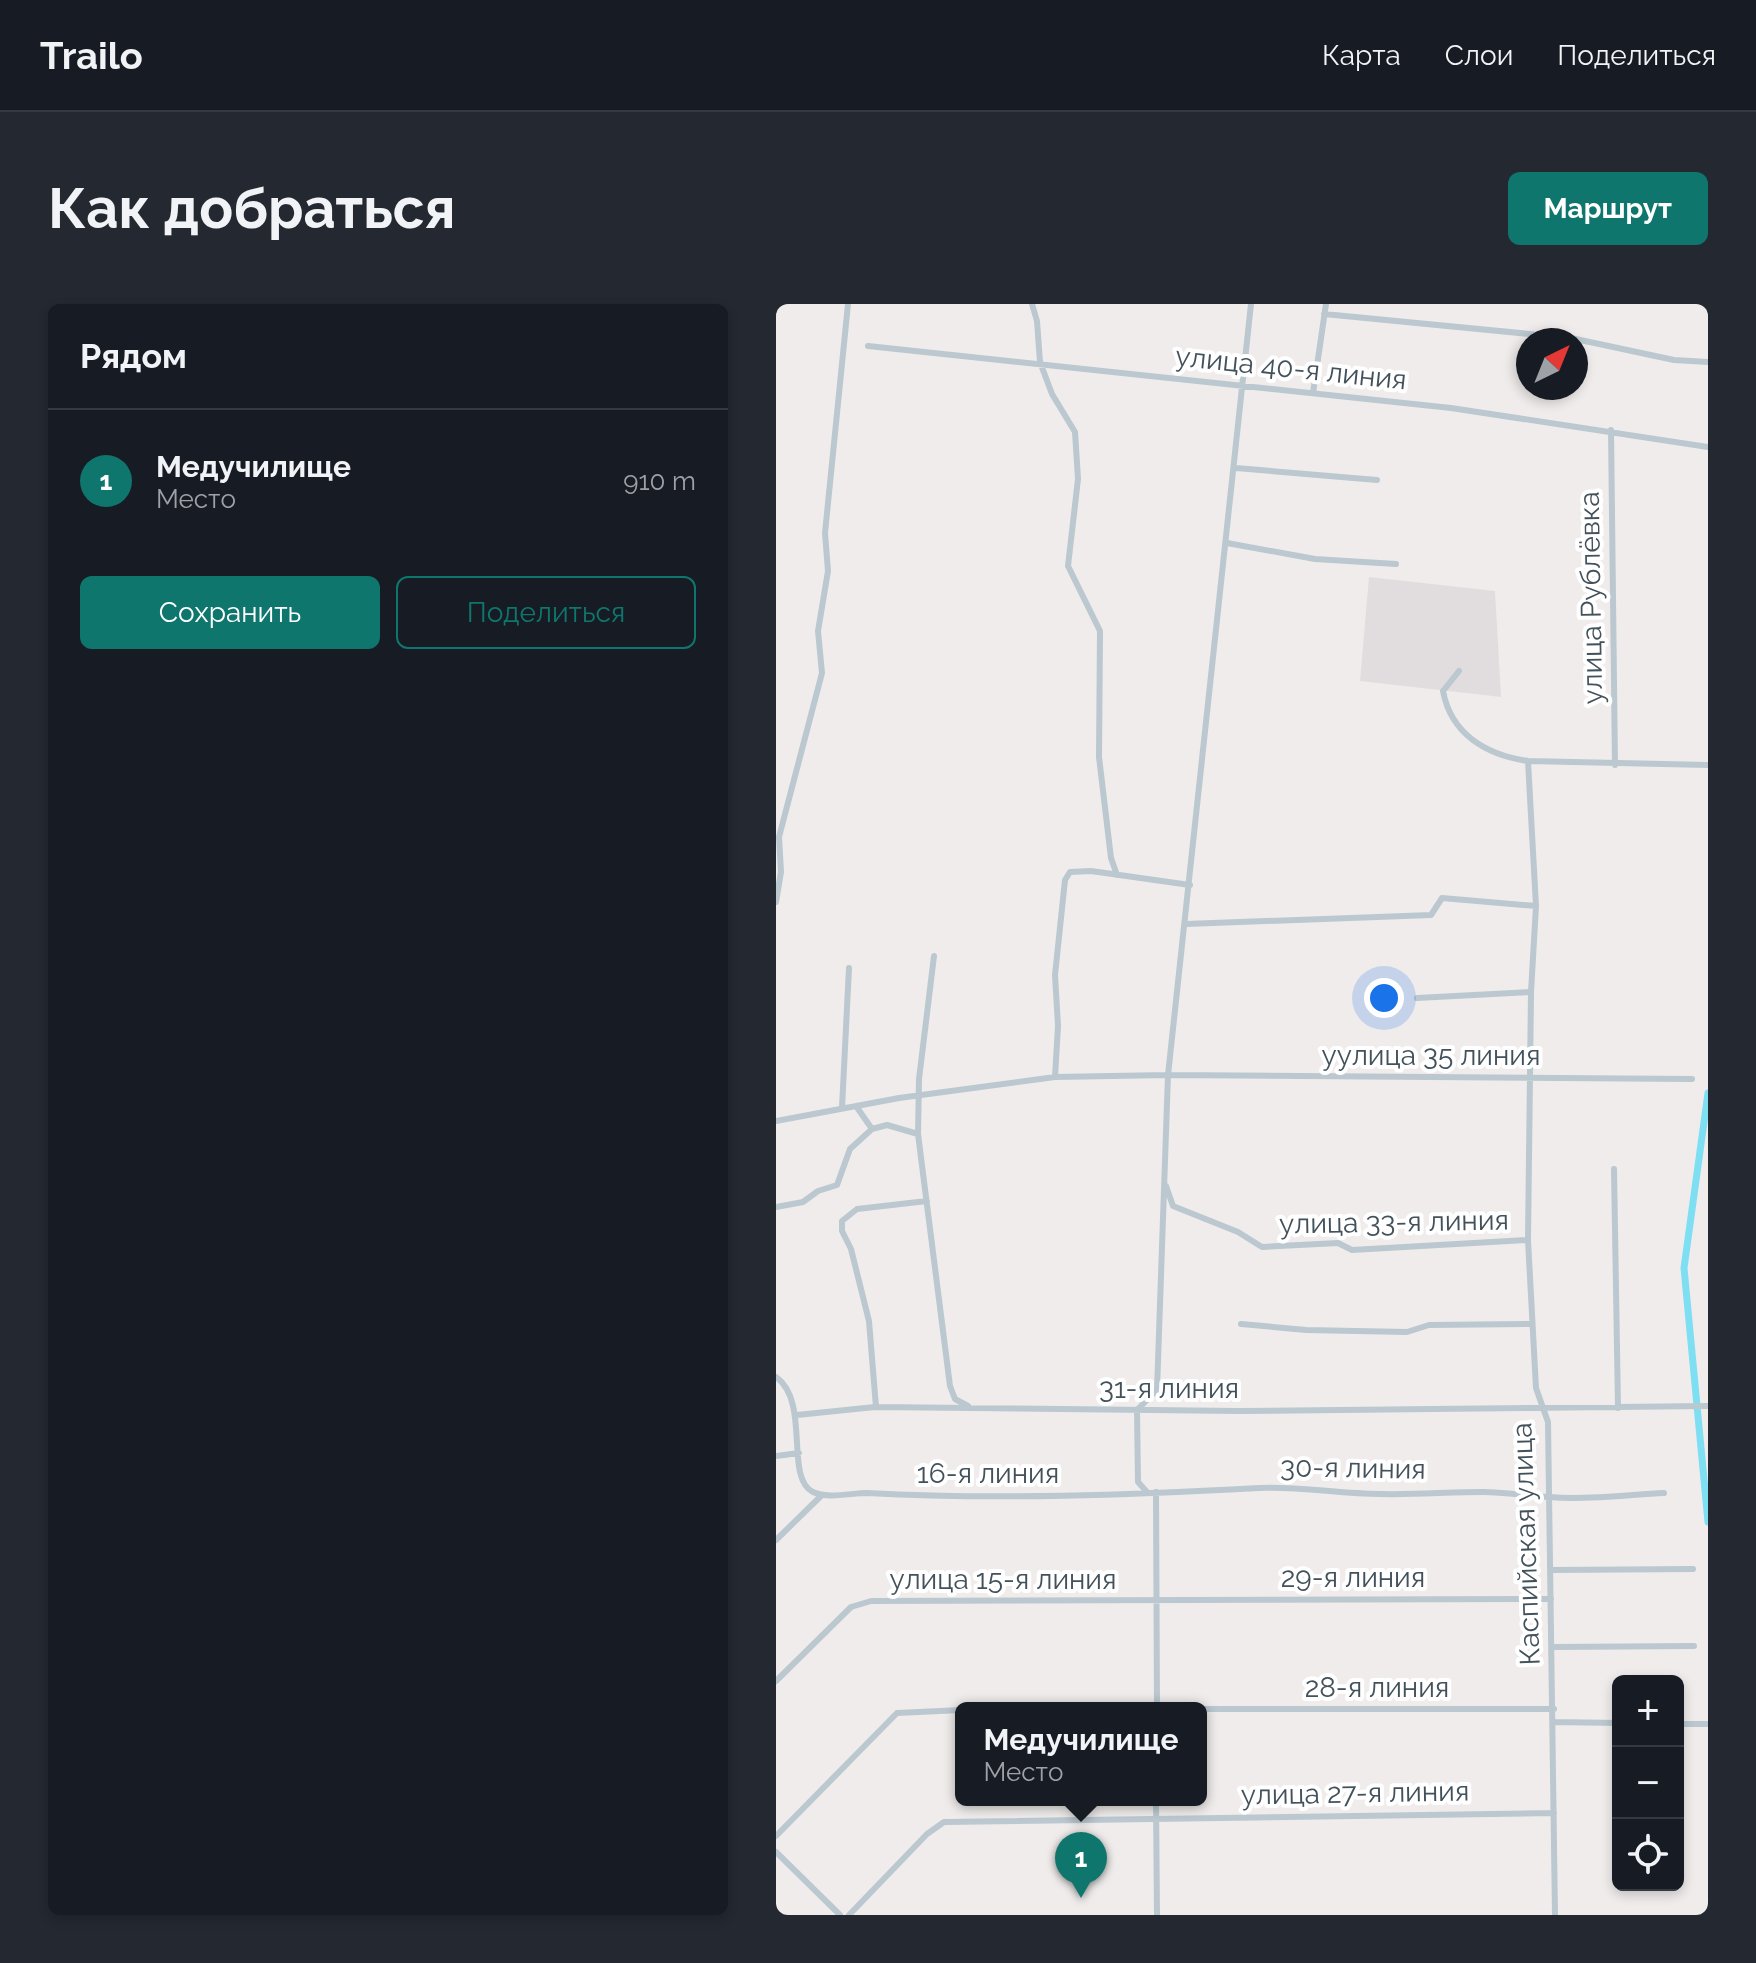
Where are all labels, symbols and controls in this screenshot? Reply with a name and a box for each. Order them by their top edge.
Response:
text: Trailo [40,33,143,78]
text: Карта [1322,39,1401,72]
text: Слои [1445,39,1513,72]
text: Поделиться [1557,39,1716,72]
button: Маршрут [1508,172,1708,245]
text: Как добраться [48,175,455,241]
north arrow [1516,328,1588,400]
text: Рядом [80,336,187,376]
street label: улица 40-я линия [1174,339,1408,397]
text: Медучилище [156,449,351,484]
text: 1 [100,466,112,496]
text: 910 m [623,466,696,496]
text: Место [156,484,236,514]
street label: улица Рублёвка [1573,491,1609,705]
button: Сохранить [80,576,380,649]
button: Поделиться [396,576,696,649]
your location [1364,978,1404,1018]
street label: уулица 35 линия [1322,1039,1540,1072]
street label: улица 33-я линия [1279,1203,1509,1241]
street label: 31-я линия [1099,1372,1239,1405]
street label: Каспийская улица [1505,1422,1547,1666]
street label: 30-я линия [1280,1450,1426,1486]
street label: 16-я линия [917,1457,1059,1490]
street label: 29-я линия [1281,1561,1425,1594]
street label: улица 15-я линия [890,1563,1116,1596]
street label: 28-я линия [1305,1671,1449,1704]
map controls [1612,1675,1684,1891]
button: + [1612,1675,1684,1747]
popup [955,1702,1207,1806]
text: Медучилище [983,1722,1179,1757]
button: − [1612,1747,1684,1819]
text: Место [983,1757,1063,1787]
street label: улица 27-я линия [1240,1775,1470,1811]
button: locate [1612,1819,1684,1891]
pin: 1 [1055,1832,1107,1898]

